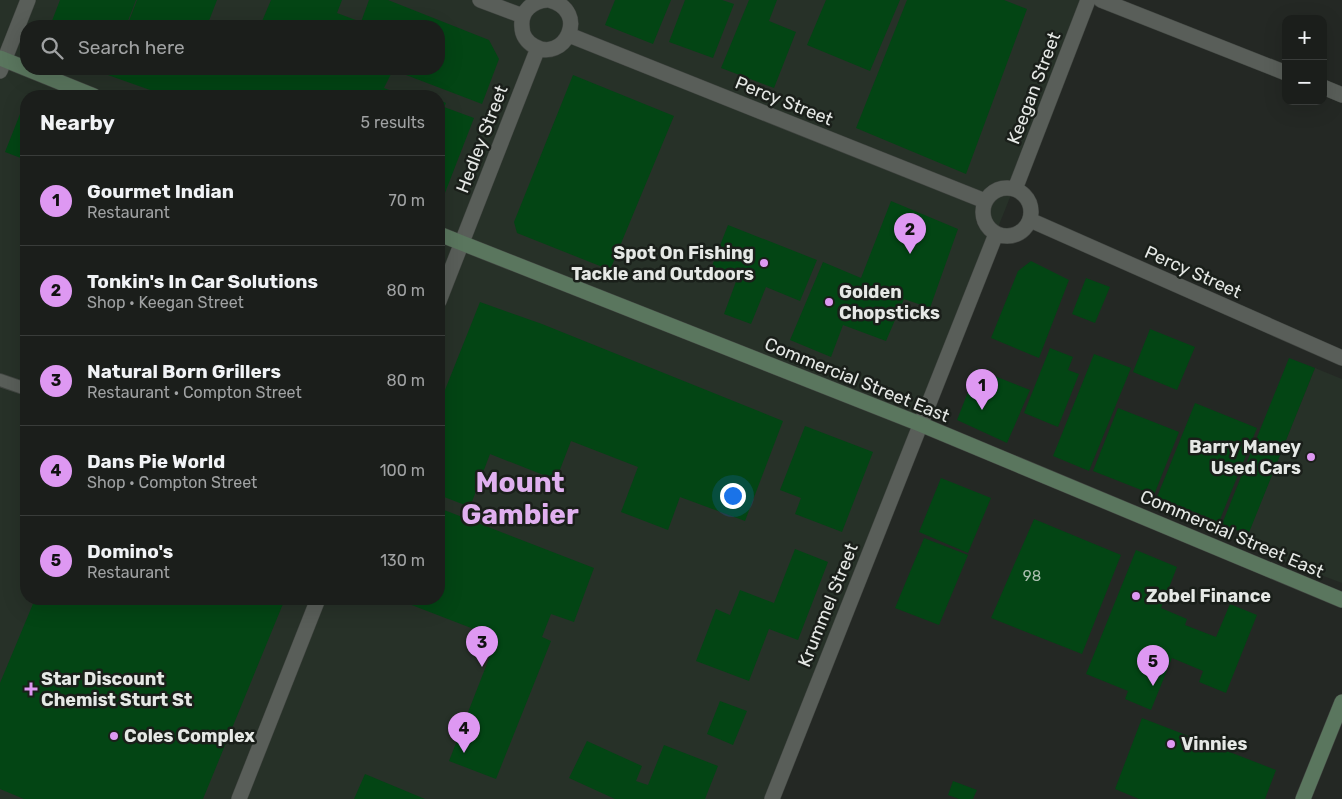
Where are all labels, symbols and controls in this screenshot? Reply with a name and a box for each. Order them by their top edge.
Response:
map controls [1282,15,1327,105]
button: + [1282,15,1327,60]
search box [20,20,445,75]
street label: Keegan Street [1003,29,1065,147]
icon: search [38,34,66,62]
text: Search here [78,36,185,59]
button: − [1282,60,1327,105]
street label: Percy Street [732,71,836,131]
street label: Hedley Street [451,82,513,196]
text: Nearby [40,110,115,135]
text: 5 results [361,113,425,132]
text: Gourmet Indian [87,180,234,203]
text: 1 [52,191,60,210]
text: 70 m [388,191,425,210]
text: Restaurant [87,203,170,222]
pin: 2 [894,213,926,254]
street label: Percy Street [1141,241,1245,303]
place label: Spot On Fishing Tackle and Outdoors [571,242,754,285]
marker: Spot On Fishing Tackle and Outdoors [758,257,770,269]
text: Tonkin's In Car Solutions [87,270,318,293]
text: 2 [51,281,61,300]
text: 80 m [387,281,425,300]
place label: Golden Chopsticks [839,281,940,324]
text: Shop · Keegan Street [87,293,244,312]
marker: Golden Chopsticks [823,296,835,308]
street label: Commercial Street East [761,333,953,427]
text: Natural Born Grillers [87,360,281,383]
pin: 1 [966,369,998,410]
text: 3 [51,371,61,390]
text: 80 m [387,371,425,390]
text: Restaurant · Compton Street [87,383,302,402]
place label: Barry Maney Used Cars [1189,436,1301,479]
text: Dans Pie World [87,450,225,473]
marker: Barry Maney Used Cars [1305,451,1317,463]
text: 4 [51,461,61,480]
text: 100 m [380,461,425,480]
district label: Mount Gambier [461,466,579,531]
text: Shop · Compton Street [87,473,257,492]
your location [720,483,746,509]
street label: Commercial Street East [1137,485,1327,583]
text: Domino's [87,540,173,563]
street label: Krummel Street [793,540,863,670]
text: 5 [51,551,61,570]
text: 130 m [380,551,425,570]
text: Restaurant [87,563,170,582]
house number: 98 [1023,567,1041,585]
place label: Zobel Finance [1146,585,1271,607]
marker: Zobel Finance [1130,590,1142,602]
pin: 3 [466,626,498,667]
pin: 5 [1137,645,1169,686]
place label: Star Discount Chemist Sturt St [41,668,192,711]
marker: Star Discount Chemist Sturt St [25,683,37,695]
pin: 4 [448,712,480,753]
place label: Coles Complex [124,725,255,747]
marker: Coles Complex [108,730,120,742]
place label: Vinnies [1181,733,1247,755]
marker: Vinnies [1165,738,1177,750]

